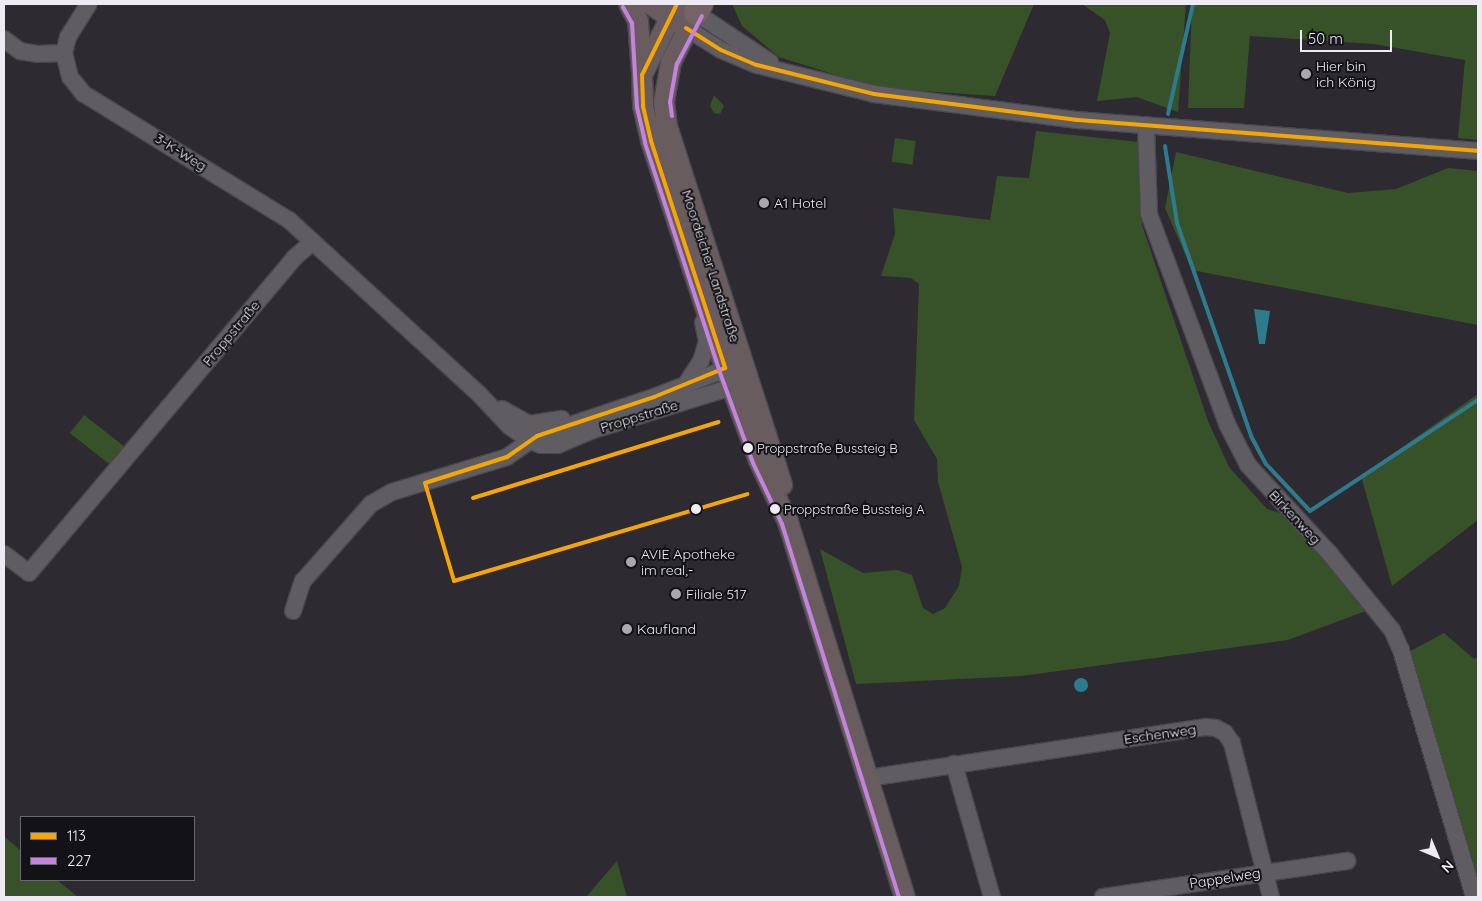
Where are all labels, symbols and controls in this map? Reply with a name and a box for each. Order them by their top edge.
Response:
scale bar [1302,20,1394,52]
text: 50 m [1308,29,1343,48]
place label: Hier bin ich König [1316,58,1376,90]
marker: Hier bin ich König [1300,68,1312,80]
street label: 3-K-Weg [152,130,210,174]
street label: Moordeicher Landstraße [678,188,744,344]
place label: A1 Hotel [774,195,826,211]
marker: A1 Hotel [758,197,770,209]
street label: Proppstraße [199,297,263,369]
street label: Proppstraße [598,396,680,436]
place label: Proppstraße Bussteig B [757,440,898,456]
marker: Proppstraße Bussteig B [743,443,753,453]
street label: Birkenweg [1266,486,1324,548]
place label: Proppstraße Bussteig A [784,501,925,517]
unlabelled marker [691,504,701,514]
marker: Proppstraße Bussteig A [770,504,780,514]
place label: AVIE Apotheke im real,- [641,546,735,578]
marker: AVIE Apotheke im real,- [625,556,637,568]
place label: Filiale 517 [686,586,746,602]
marker: Filiale 517 [670,588,682,600]
place label: Kaufland [637,621,696,637]
marker: Kaufland [621,623,633,635]
street label: Eschenweg [1123,721,1197,747]
legend [20,816,195,881]
text: 113 [67,826,86,845]
north arrow [1412,831,1462,881]
text: 227 [67,851,91,870]
text: N [1438,857,1458,877]
street label: Pappelweg [1188,864,1262,892]

